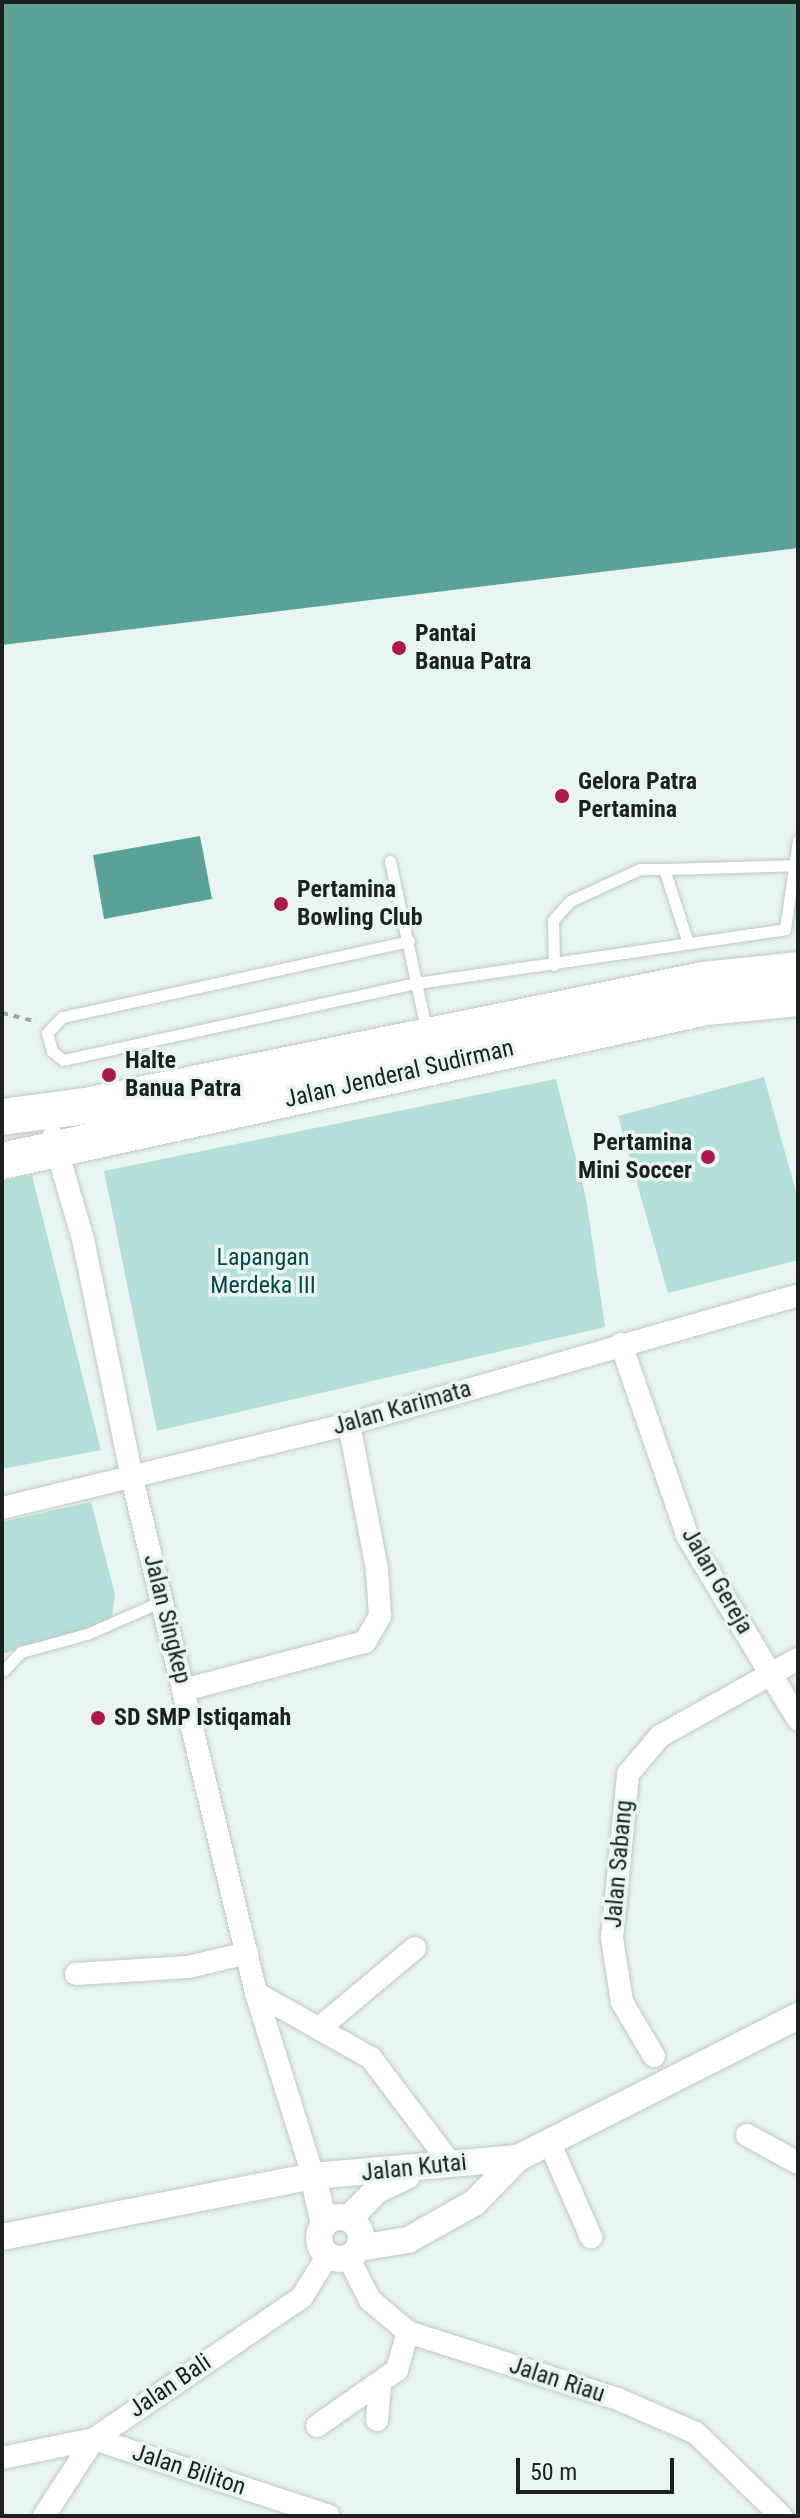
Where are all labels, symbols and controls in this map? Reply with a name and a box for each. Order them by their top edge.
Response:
place label: Pantai Banua Patra [415,620,531,676]
marker: Pantai Banua Patra [390,639,408,657]
place label: Gelora Patra Pertamina [578,768,697,824]
marker: Gelora Patra Pertamina [553,787,571,805]
place label: Pertamina Bowling Club [297,876,423,932]
marker: Pertamina Bowling Club [272,895,290,913]
street label: Jalan Jenderal Sudirman [282,1034,516,1114]
place label: Halte Banua Patra [125,1047,241,1103]
marker: Halte Banua Patra [100,1066,118,1084]
place label: Pertamina Mini Soccer [578,1129,692,1185]
marker: Pertamina Mini Soccer [699,1148,717,1166]
park label: Lapangan Merdeka III [210,1244,316,1300]
street label: Jalan Karimata [329,1374,475,1442]
street label: Jalan Gereja [675,1523,759,1639]
street label: Jalan Singkep [137,1551,197,1687]
place label: SD SMP Istiqamah [114,1704,291,1732]
marker: SD SMP Istiqamah [89,1709,107,1727]
street label: Jalan Sabang [599,1799,639,1929]
street label: Jalan Kutai [360,2148,468,2188]
street label: Jalan Bali [123,2348,217,2424]
street label: Jalan Riau [506,2351,608,2409]
street label: Jalan Biliton [129,2438,249,2502]
scale bar [520,2442,678,2492]
text: 50 m [530,2458,577,2486]

